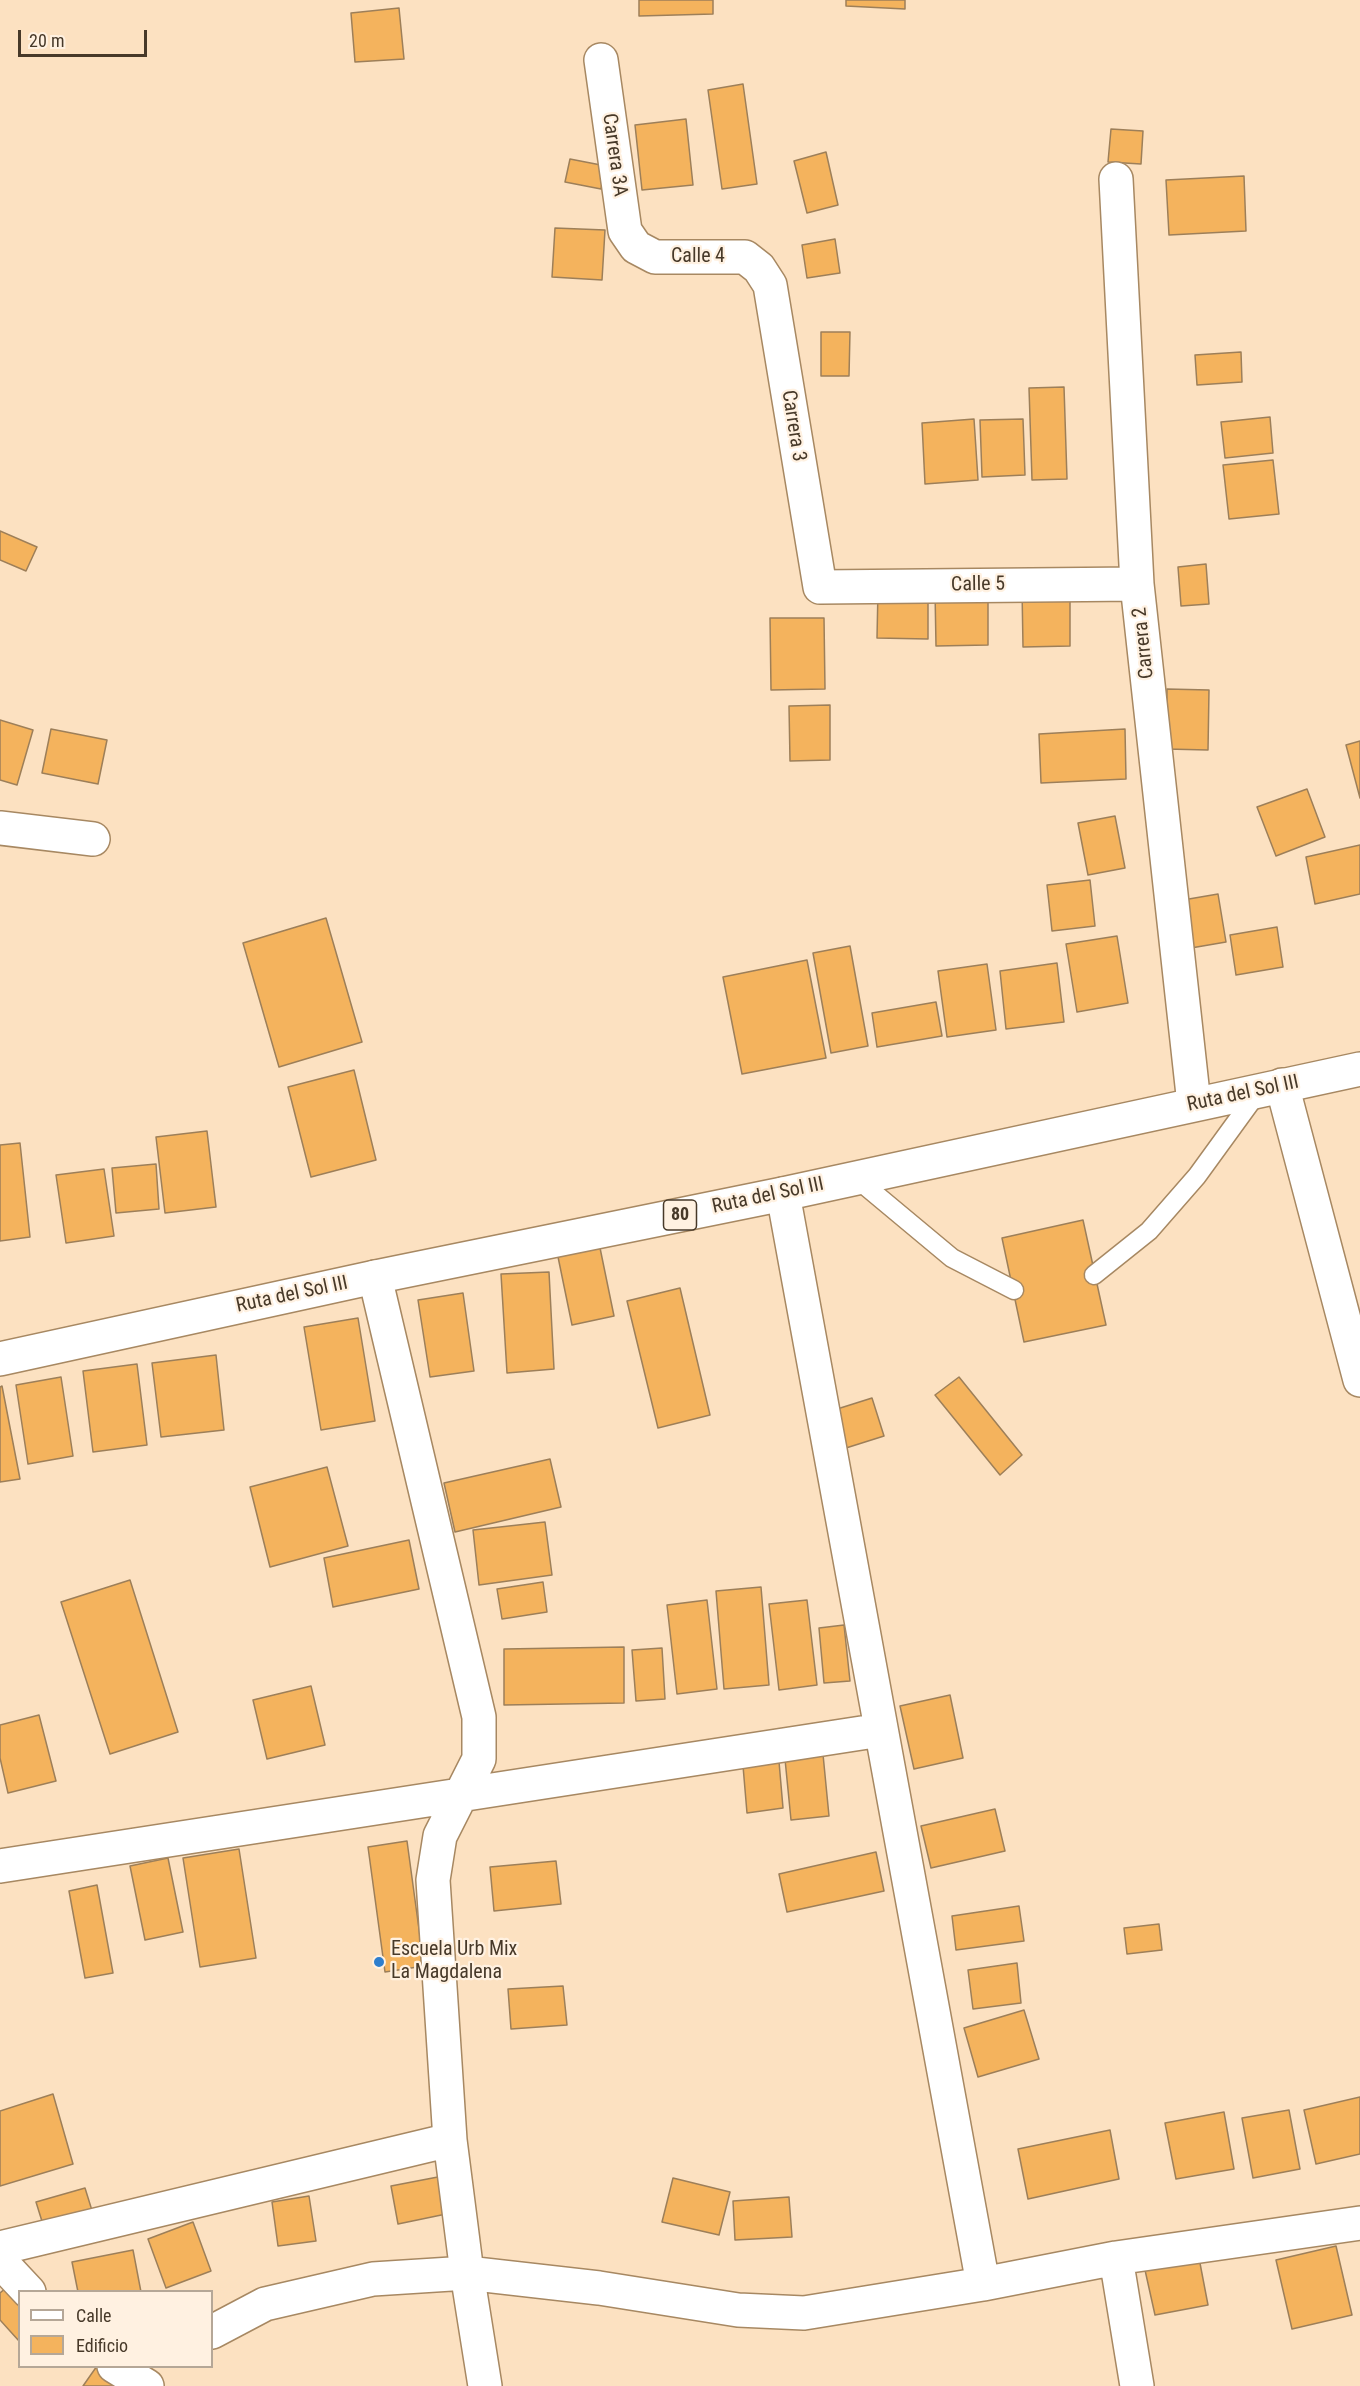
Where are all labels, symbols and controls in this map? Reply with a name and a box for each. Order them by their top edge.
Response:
scale bar [21,18,150,56]
text: 20 m [29,30,64,51]
street label: Carrera 3A [596,112,632,198]
street label: Calle 4 [671,245,725,269]
street label: Carrera 3 [776,389,810,463]
street label: Calle 5 [951,573,1005,597]
street label: Carrera 2 [1128,606,1160,680]
street label: Ruta del Sol III [1185,1070,1301,1118]
street label: Ruta del Sol III [710,1172,826,1220]
road number: 80 [664,1200,696,1230]
street label: Ruta del Sol III [234,1271,350,1319]
place label: Escuela Urb Mix La Magdalena [391,1938,517,1985]
marker: Escuela Urb Mix La Magdalena [372,1955,386,1969]
legend [18,2290,213,2368]
text: Calle [76,2305,112,2326]
text: Edificio [76,2335,128,2356]

